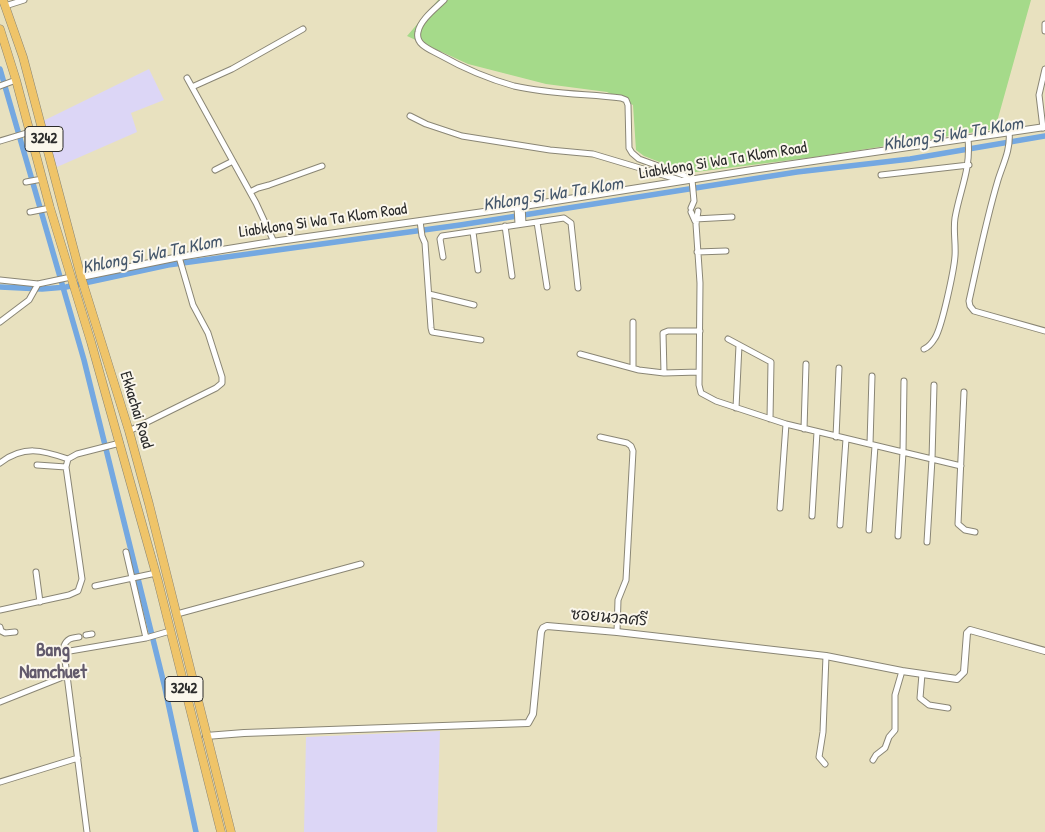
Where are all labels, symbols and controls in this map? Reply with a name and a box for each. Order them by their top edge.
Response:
water label: Khlong Si Wa Ta Klom [882,113,1024,157]
road number: 3242 [25,126,63,152]
street label: Liabklong Si Wa Ta Klom Road [638,138,808,184]
water label: Khlong Si Wa Ta Klom [482,173,624,217]
street label: Liabklong Si Wa Ta Klom Road [238,200,408,242]
water label: Khlong Si Wa Ta Klom [81,231,223,279]
street label: Ekkachai Road [115,369,157,451]
street label: ซอยนวลศรี [570,605,648,631]
district label: Bang Namchuet [19,640,87,684]
road number: 3242 [165,676,203,702]

